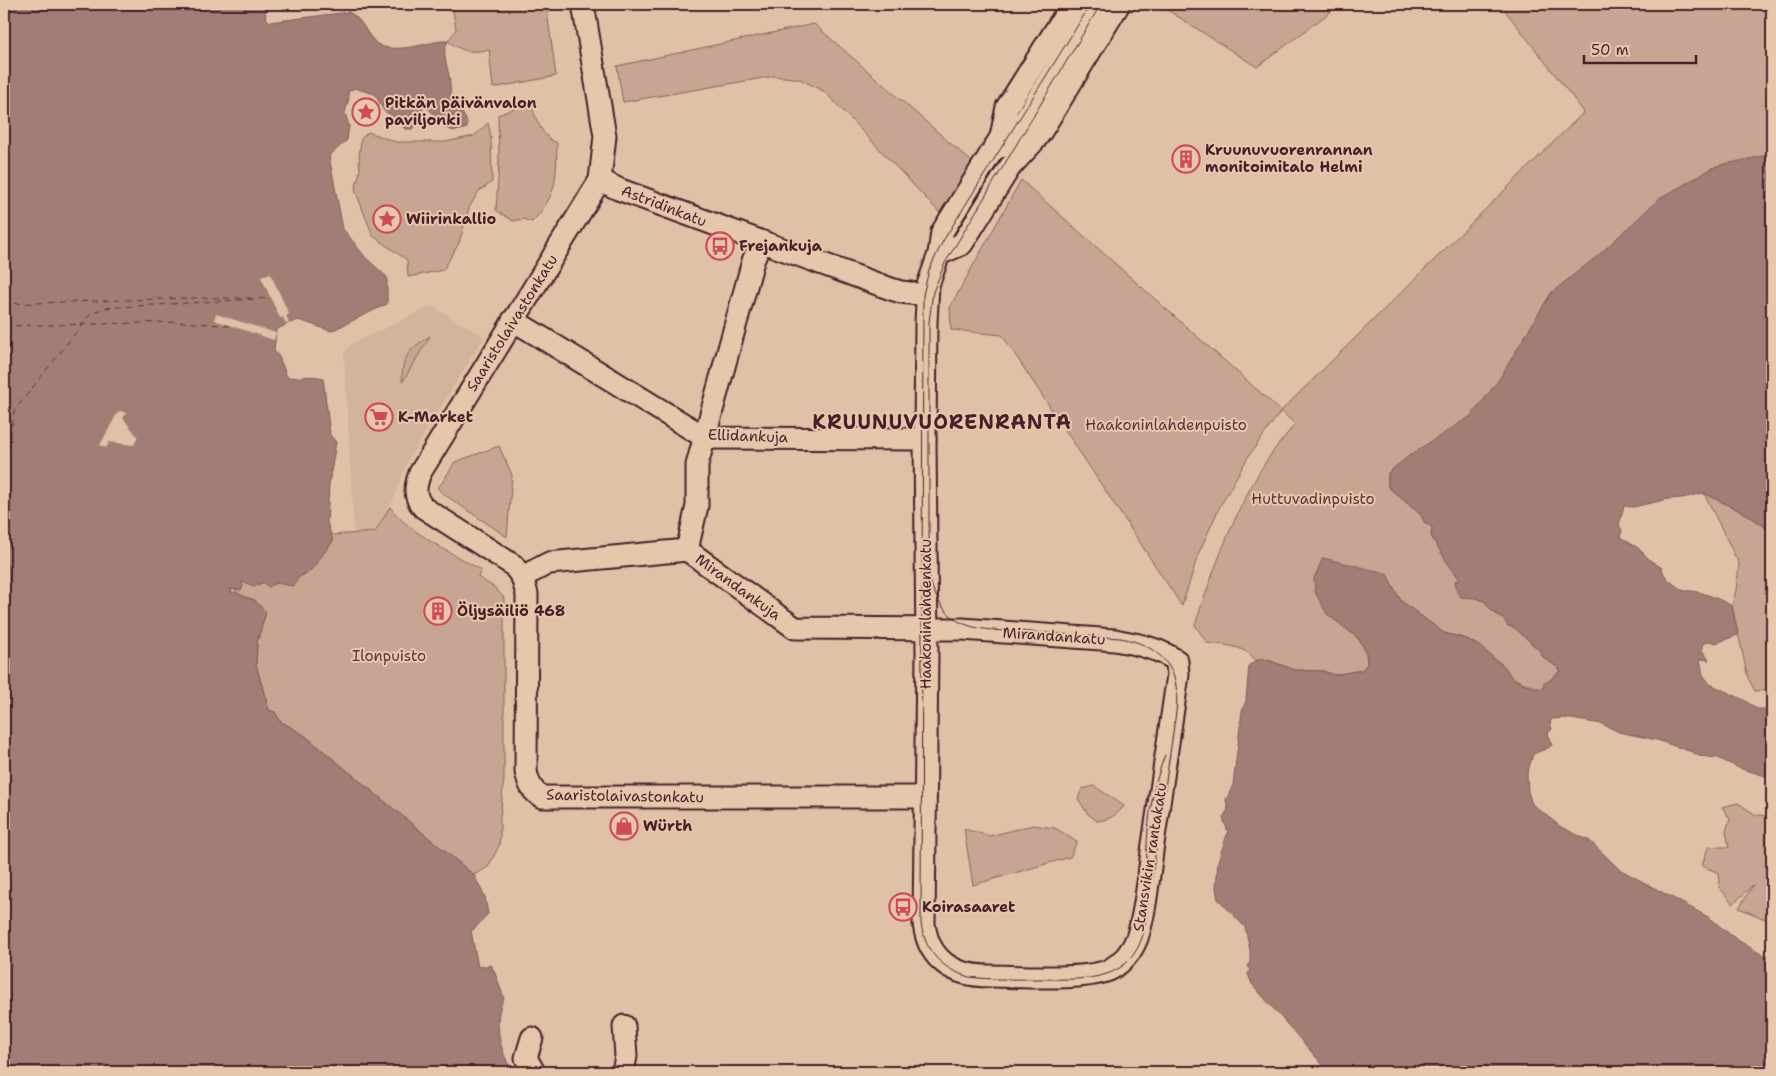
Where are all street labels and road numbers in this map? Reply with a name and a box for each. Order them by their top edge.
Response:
street label: Astridinkatu [619,181,709,231]
street label: Saaristolaivastonkatu [462,251,562,395]
street label: Ellidankuja [708,425,789,447]
street label: Haakoninlahdenkatu [916,539,936,689]
street label: Mirandankuja [691,549,785,625]
street label: Mirandankatu [1002,622,1106,650]
street label: Stansvikin rantakatu [1128,781,1172,933]
street label: Saaristolaivastonkatu [546,785,704,807]

